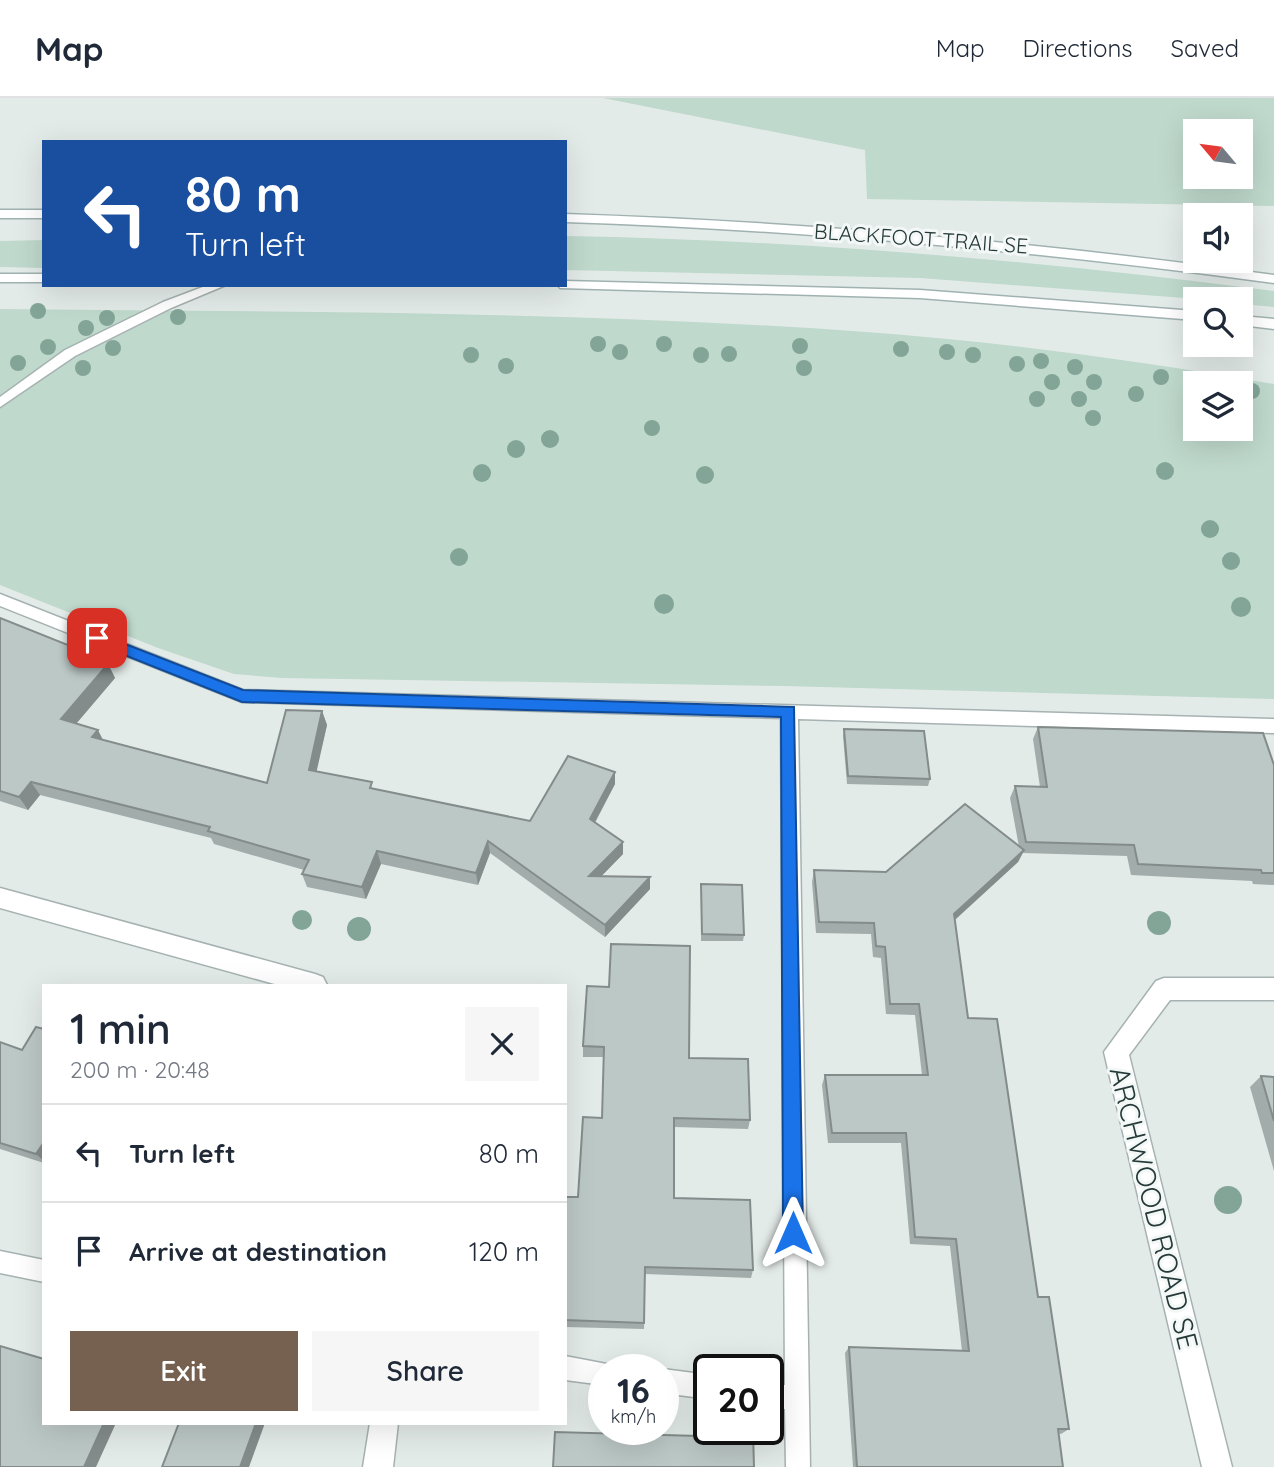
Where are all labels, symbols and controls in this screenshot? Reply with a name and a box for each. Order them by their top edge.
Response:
text: Map [35,28,103,69]
text: Map [936,33,985,63]
text: Directions [1023,33,1133,63]
text: Saved [1171,33,1239,63]
north arrow [1183,119,1253,189]
map controls [1183,119,1253,441]
text: 80 m [185,163,301,224]
icon: left [70,168,161,259]
button: sound [1183,203,1253,273]
street label: BLACKFOOT TRAIL SE [813,218,1029,258]
text: Turn left [185,224,306,264]
button: search [1183,287,1253,357]
button: layers [1183,371,1253,441]
pin [67,608,127,668]
icon: arrive [78,619,116,657]
text: 1 min [70,1002,171,1055]
button: close [465,1007,539,1081]
text: 200 m · 20:48 [70,1055,210,1084]
street label: ARCHWOOD ROAD SE [1102,1063,1207,1353]
icon: left [70,1134,108,1172]
text: Turn left [129,1137,236,1170]
text: 80 m [479,1137,539,1170]
position arrow [756,1196,830,1270]
icon: arrive [70,1232,108,1270]
text: Arrive at destination [129,1235,387,1268]
text: 120 m [469,1235,539,1268]
button: Exit [70,1331,298,1411]
button: Share [312,1331,539,1411]
speed limit sign: 20 [693,1354,784,1445]
text: 16 [617,1368,650,1412]
text: km/h [611,1405,656,1428]

